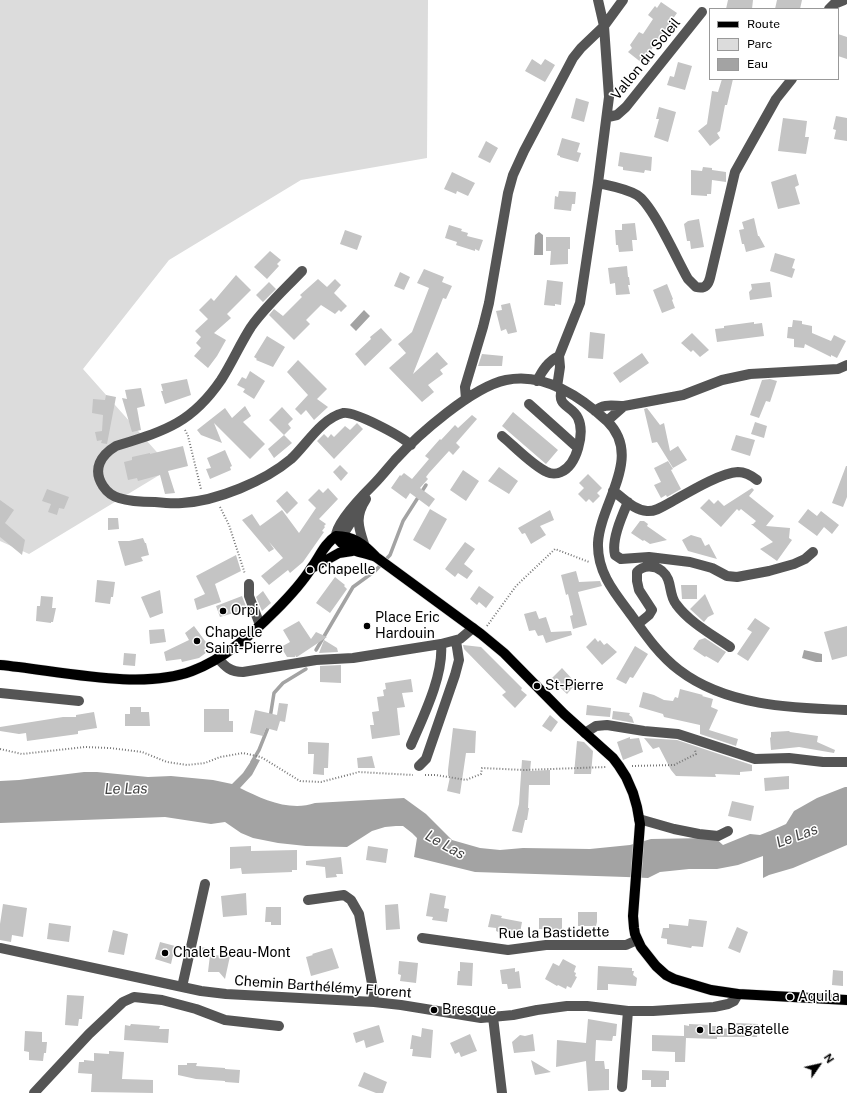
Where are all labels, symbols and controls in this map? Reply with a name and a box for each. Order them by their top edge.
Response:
legend [709,8,839,80]
street label: Vallon du Soleil [608,15,684,103]
text: Route [747,17,780,31]
text: Parc [747,37,772,51]
text: Eau [747,57,768,71]
place label: Chapelle [318,562,376,578]
marker: Chapelle [305,565,315,575]
place label: Orpi [231,603,258,619]
marker: Orpi [218,606,228,616]
place label: Place Eric Hardouin [375,610,440,642]
marker: Place Eric Hardouin [362,621,372,631]
place label: Chapelle Saint-Pierre [205,625,283,658]
marker: Chapelle Saint-Pierre [192,636,202,646]
place label: St-Pierre [545,678,604,694]
marker: St-Pierre [532,681,542,691]
water label: Le Las [104,780,148,798]
water label: Le Las [774,820,820,852]
water label: Le Las [422,827,468,863]
street label: Rue la Bastidette [498,924,610,942]
place label: Chalet Beau-Mont [173,945,291,961]
marker: Chalet Beau-Mont [160,948,170,958]
street label: Chemin Barthélémy Florent [234,972,412,1002]
place label: Aquila [798,989,840,1005]
marker: Aquila [785,992,795,1002]
place label: Bresque [442,1002,496,1018]
marker: Bresque [429,1005,439,1015]
place label: La Bagatelle [708,1022,789,1038]
marker: La Bagatelle [695,1025,705,1035]
north arrow [799,1045,839,1085]
text: N [822,1051,836,1065]

